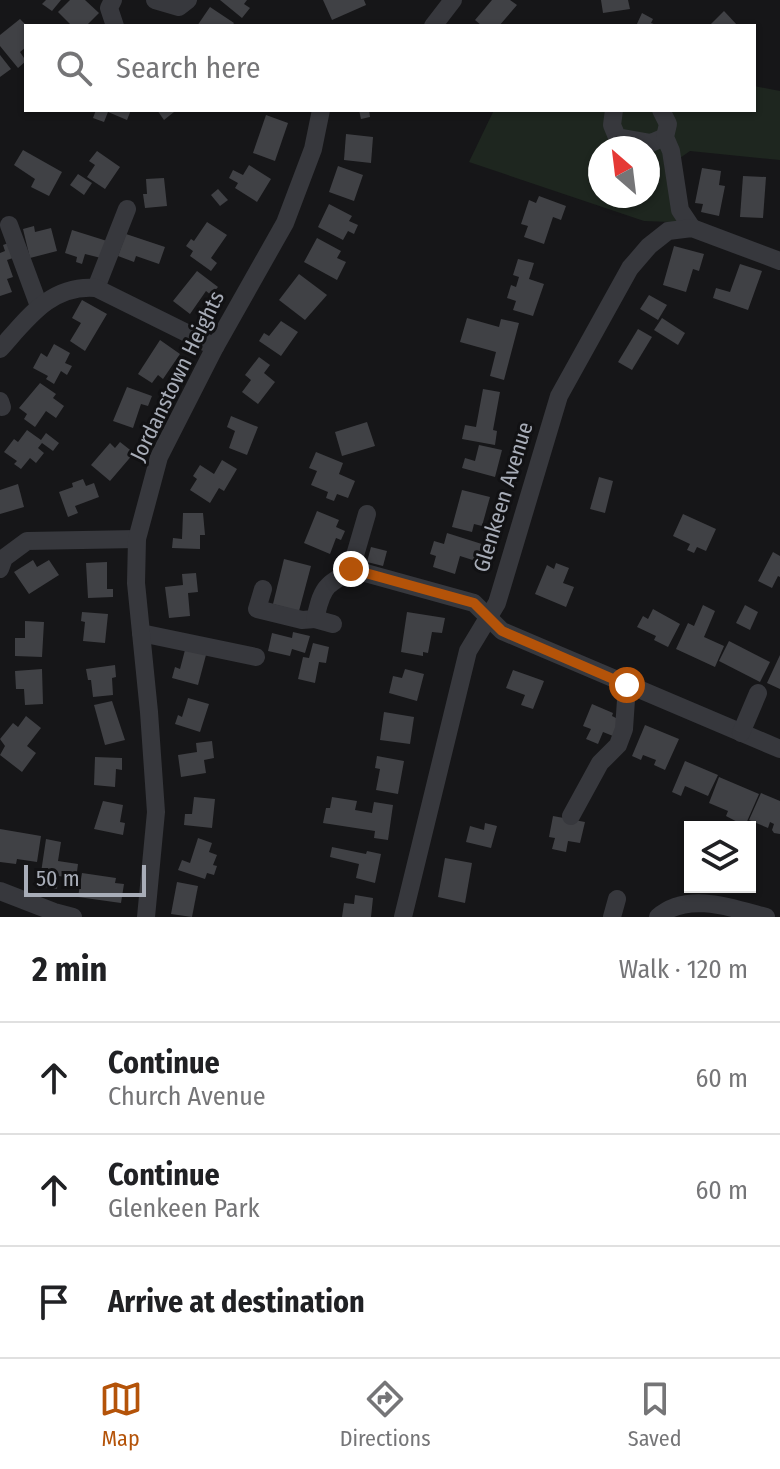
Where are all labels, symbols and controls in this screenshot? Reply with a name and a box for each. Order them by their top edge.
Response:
search box [24,24,756,112]
icon: search [52,46,96,90]
text: Search here [116,50,261,86]
north arrow [588,136,660,208]
street label: Jordanstown Heights [124,286,230,466]
street label: Glenkeen Avenue [467,419,539,575]
route end [333,551,369,587]
route start [609,667,645,703]
map controls [684,821,756,893]
button: layers [684,821,756,893]
scale bar [24,861,146,897]
text: 50 m [36,865,80,892]
text: 2 min [32,949,107,990]
text: Walk · 120 m [619,954,748,985]
text: Continue [108,1045,220,1081]
icon: ahead [32,1056,76,1100]
text: 60 m [695,1063,748,1094]
text: Church Avenue [108,1081,266,1112]
text: Continue [108,1157,220,1193]
icon: ahead [32,1168,76,1212]
text: 60 m [695,1175,748,1206]
text: Glenkeen Park [108,1193,260,1224]
icon: arrive [32,1280,76,1324]
text: Arrive at destination [108,1284,365,1320]
tab: Map [99,1377,143,1452]
tab: Directions [340,1377,431,1452]
tab: Saved [628,1377,681,1452]

